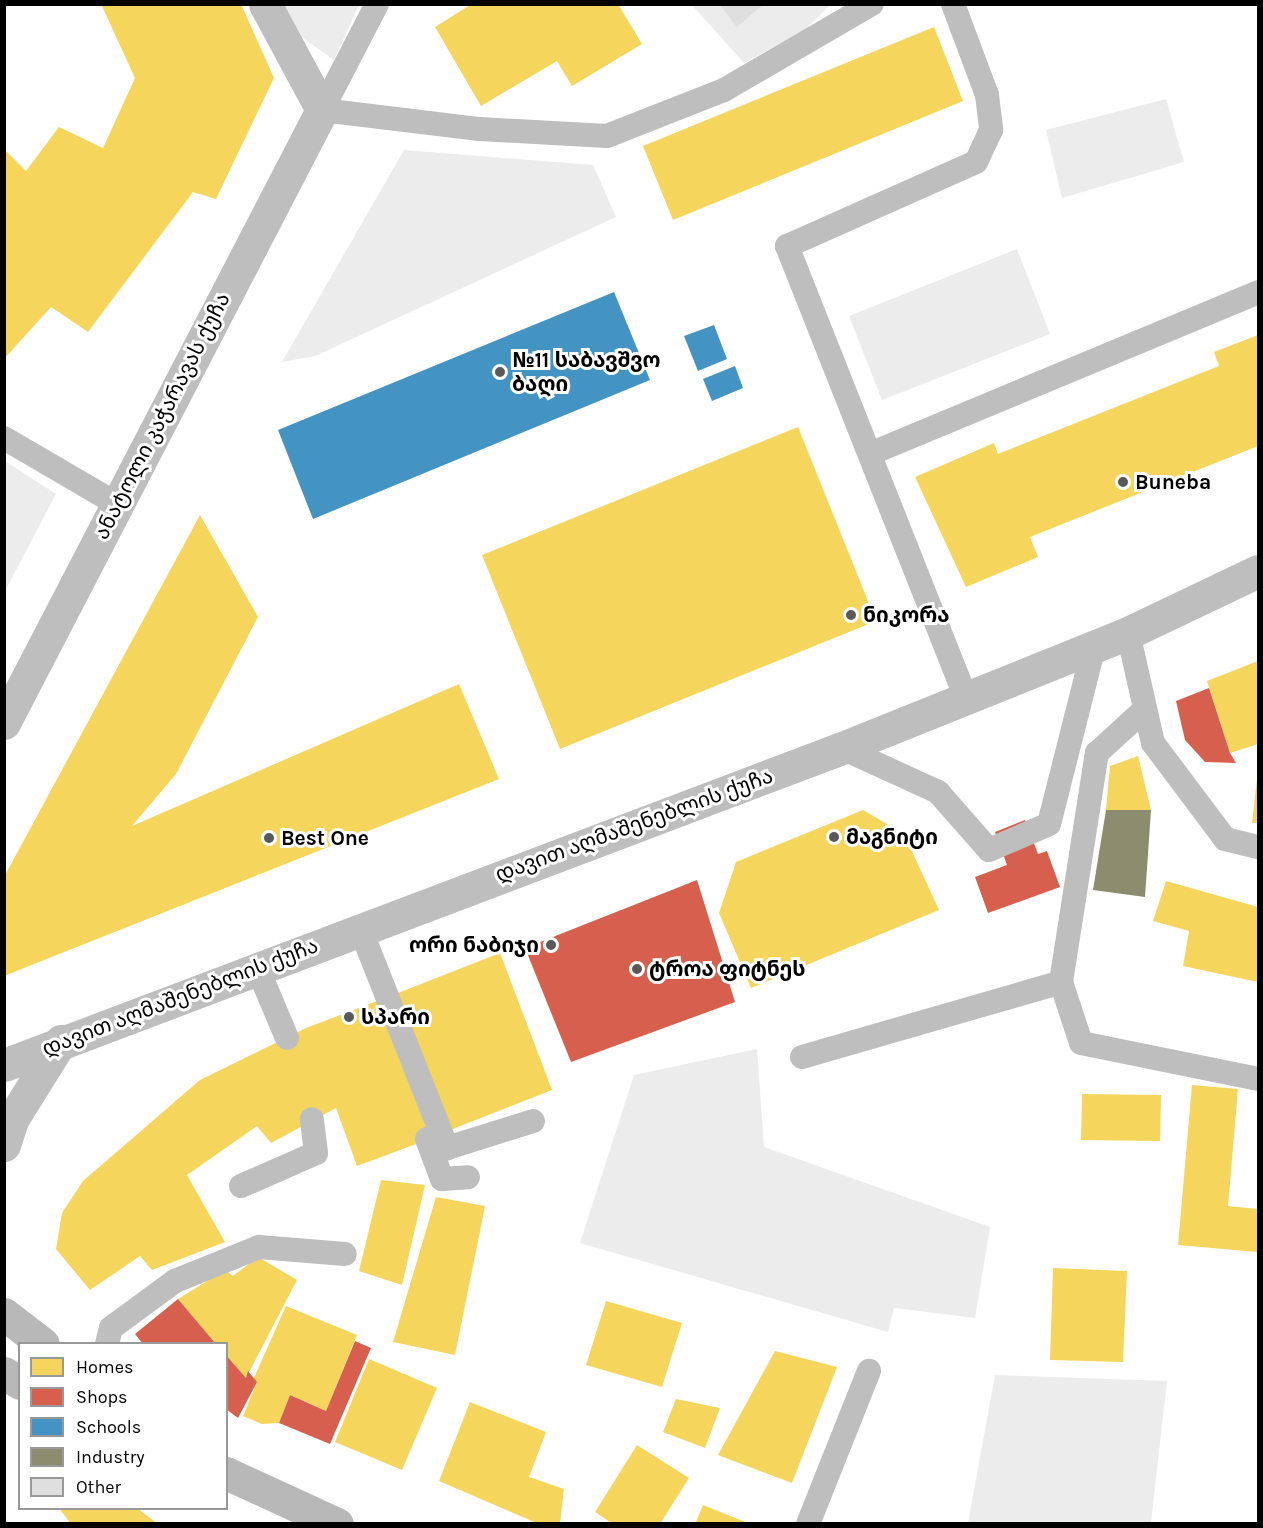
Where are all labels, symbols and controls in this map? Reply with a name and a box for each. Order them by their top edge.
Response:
street label: ანატოლი კაჭარავას ქუჩა [89,288,235,544]
place label: №11 საბავშვო ბაღი [512,347,661,397]
marker: №11 საბავშვო ბაღი [493,365,507,379]
place label: Buneba [1135,469,1211,495]
marker: Buneba [1116,475,1130,489]
place label: ნიკორა [863,602,950,628]
marker: ნიკორა [844,608,858,622]
street label: დავით აღმაშენებლის ქუჩა [492,763,776,887]
place label: მაგნიტი [846,824,938,850]
place label: Best One [281,825,369,851]
marker: მაგნიტი [827,830,841,844]
marker: Best One [262,831,276,845]
place label: ორი ნაბიჯი [409,932,539,958]
street label: დავით აღმაშენებლის ქუჩა [39,933,321,1061]
marker: ორი ნაბიჯი [544,938,558,952]
place label: ტროა ფიტნეს [649,956,805,982]
marker: ტროა ფიტნეს [630,962,644,976]
place label: სპარი [361,1004,430,1030]
marker: სპარი [342,1010,356,1024]
legend [18,1342,228,1510]
text: Homes [76,1356,133,1378]
text: Shops [76,1386,128,1408]
text: Schools [76,1416,141,1438]
text: Industry [76,1446,145,1468]
text: Other [76,1476,121,1498]

